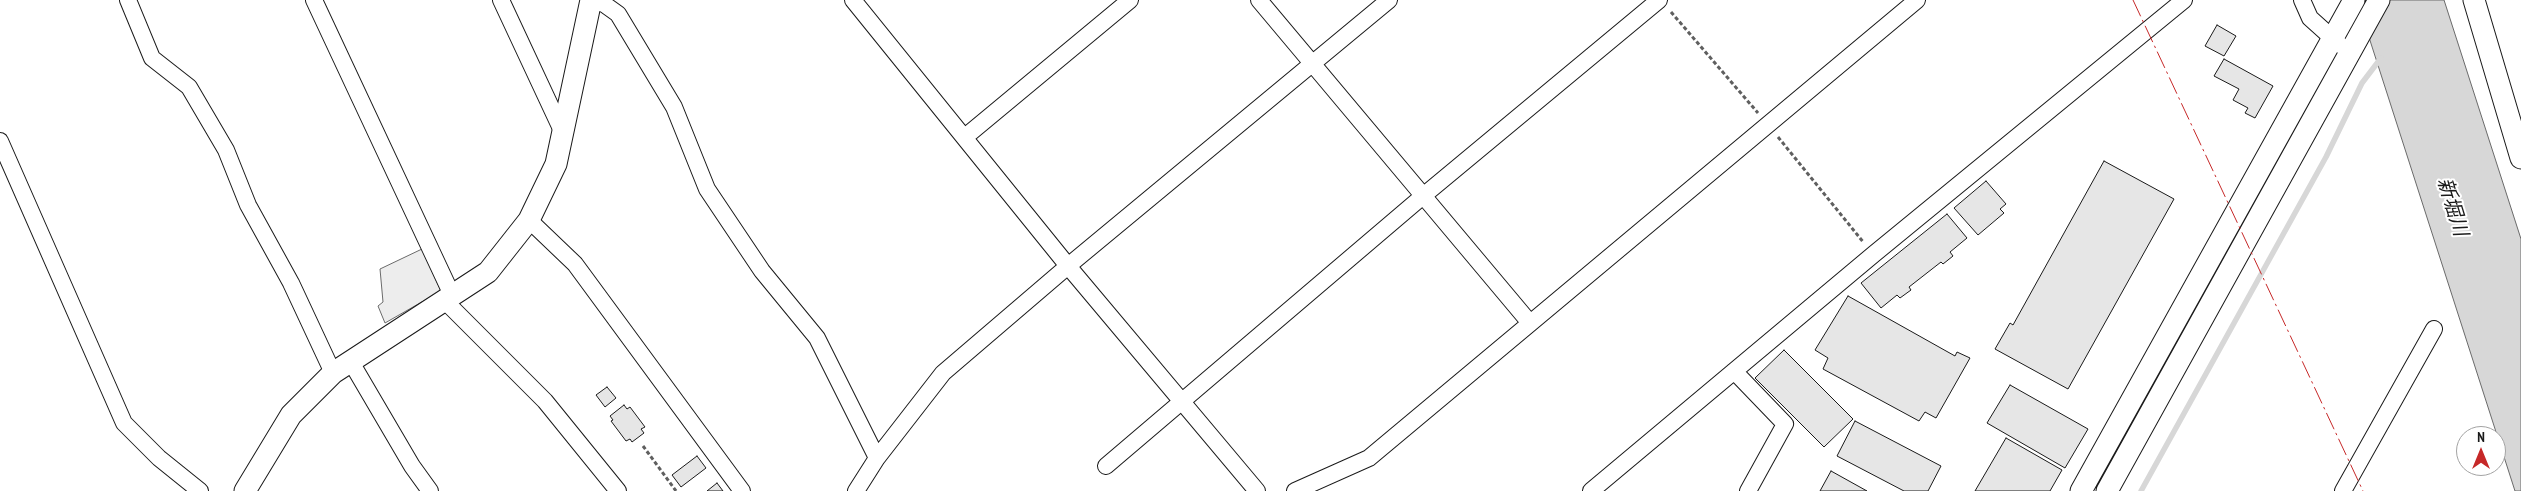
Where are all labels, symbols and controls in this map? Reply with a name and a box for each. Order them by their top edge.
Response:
water label: 新堀川 [2432,175,2472,239]
north arrow [2456,426,2506,476]
text: N [2477,428,2485,446]

